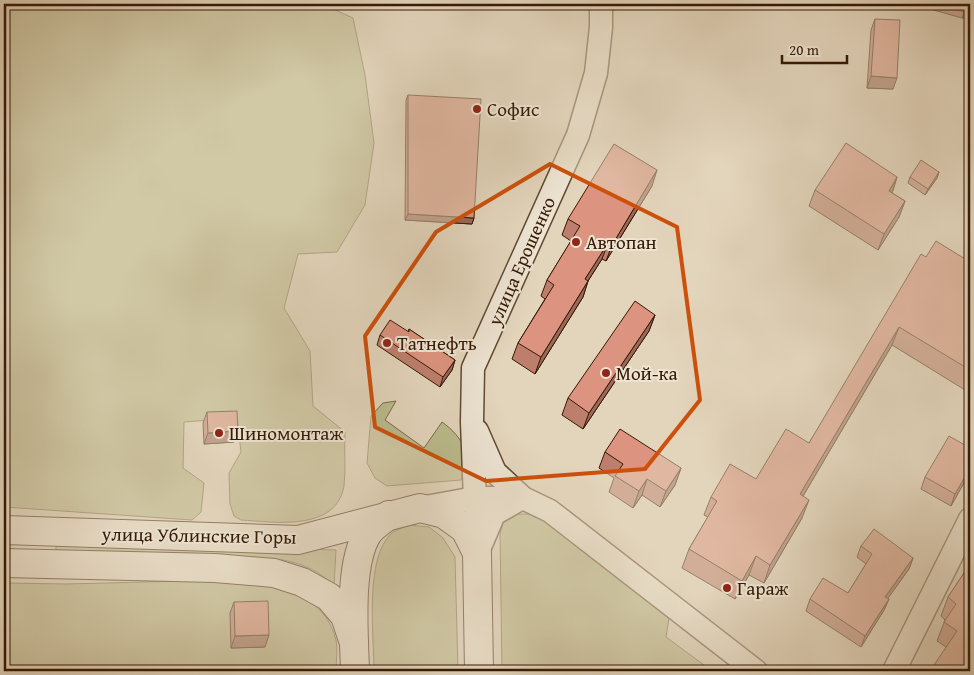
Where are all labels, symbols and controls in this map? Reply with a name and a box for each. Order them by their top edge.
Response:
scale bar [782,32,846,64]
text: 20 m [789,39,820,60]
place label: Софис [487,95,539,123]
marker: Софис [471,103,483,115]
street label: улица Ерошенко [480,192,562,331]
place label: Автопан [586,228,656,256]
marker: Автопан [570,236,582,248]
place label: Татнефть [397,329,477,357]
marker: Татнефть [381,337,393,349]
place label: Мой-ка [616,359,677,387]
marker: Мой-ка [600,367,612,379]
place label: Шиномонтаж [229,419,343,447]
marker: Шиномонтаж [213,427,225,439]
street label: улица Ублинские Горы [100,519,297,551]
place label: Гараж [737,574,789,602]
marker: Гараж [721,582,733,594]

